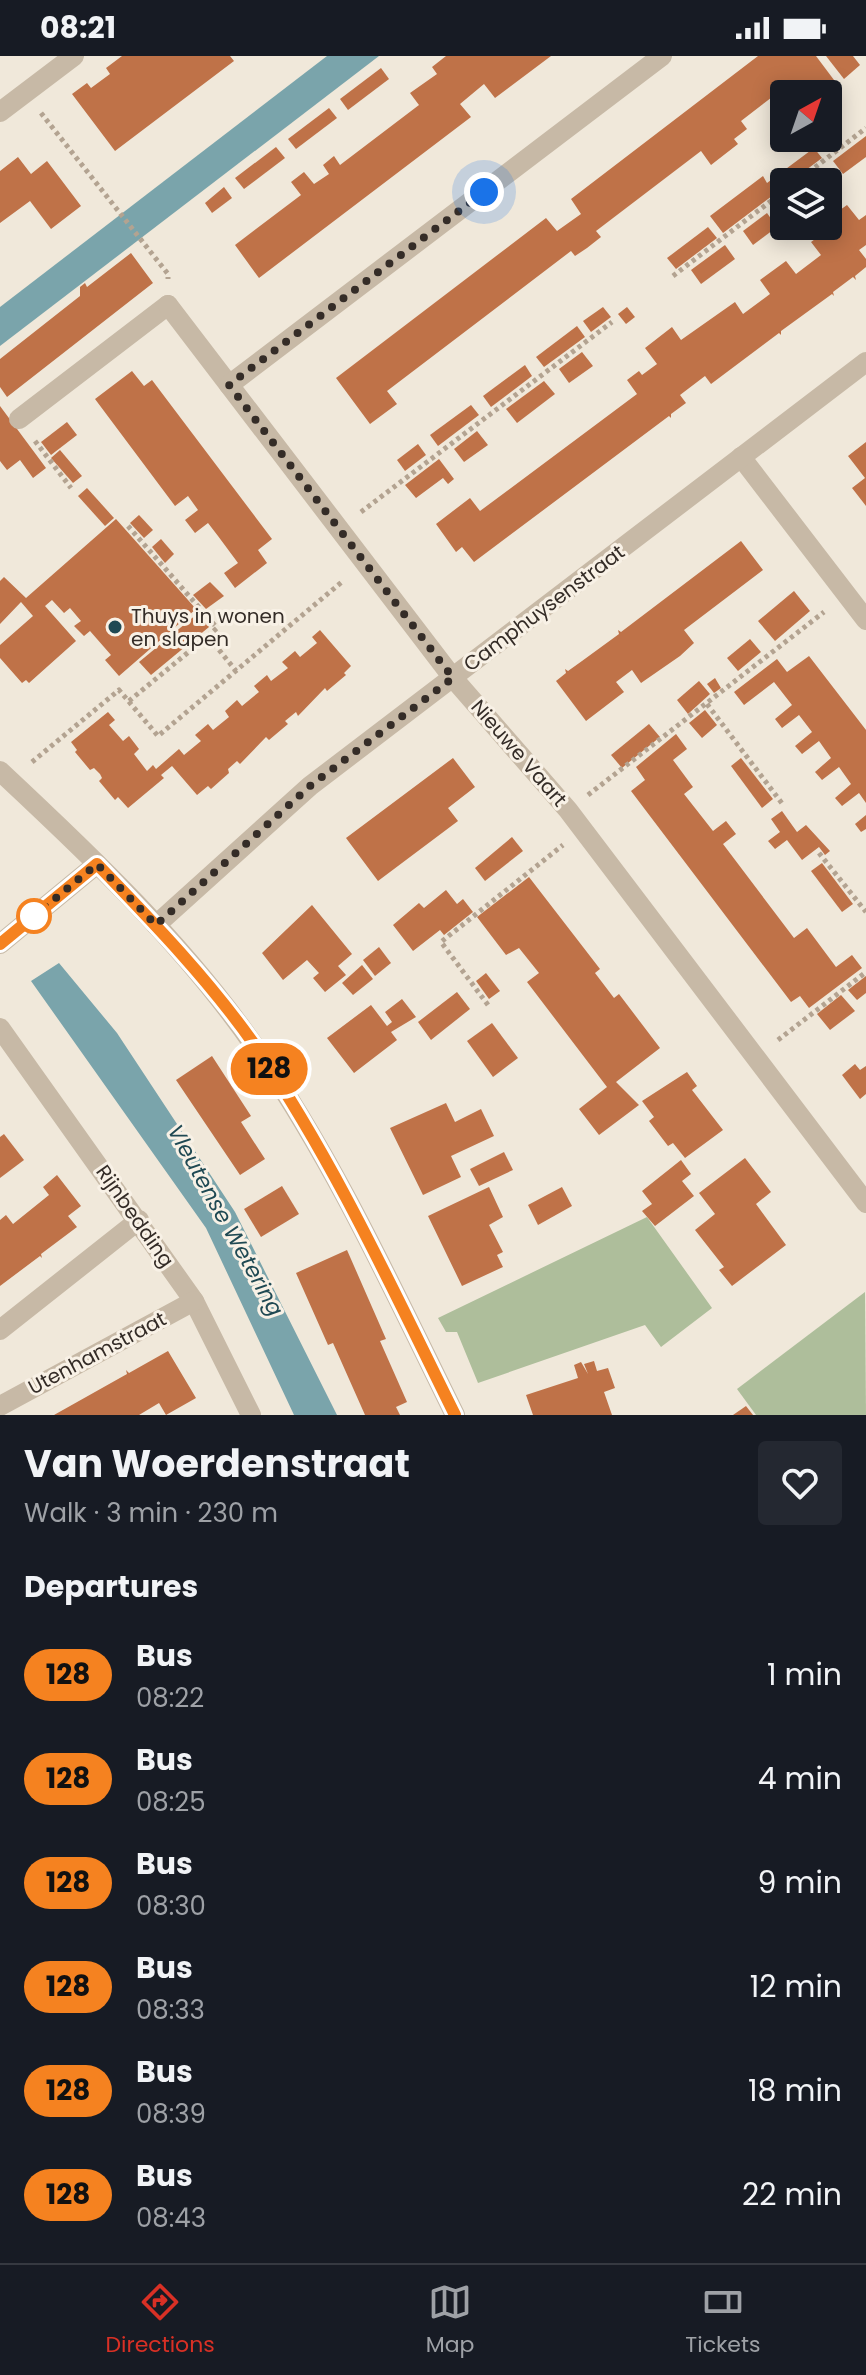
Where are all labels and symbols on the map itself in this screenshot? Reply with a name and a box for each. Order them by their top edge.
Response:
north arrow [770,80,842,152]
your location [464,172,504,212]
street label: Camphuysenstraat [458,538,630,678]
place label: Thuys in wonen en slapen [131,602,285,653]
marker: Thuys in wonen en slapen [106,618,124,636]
street label: Nieuwe Vaart [465,693,573,813]
unlabelled marker [17,899,51,933]
line badge: 128 [223,1043,315,1095]
water label: Vleutense Wetering [160,1119,291,1322]
street label: Rijnbedding [89,1159,181,1273]
street label: Utenhamstraat [23,1305,171,1401]

